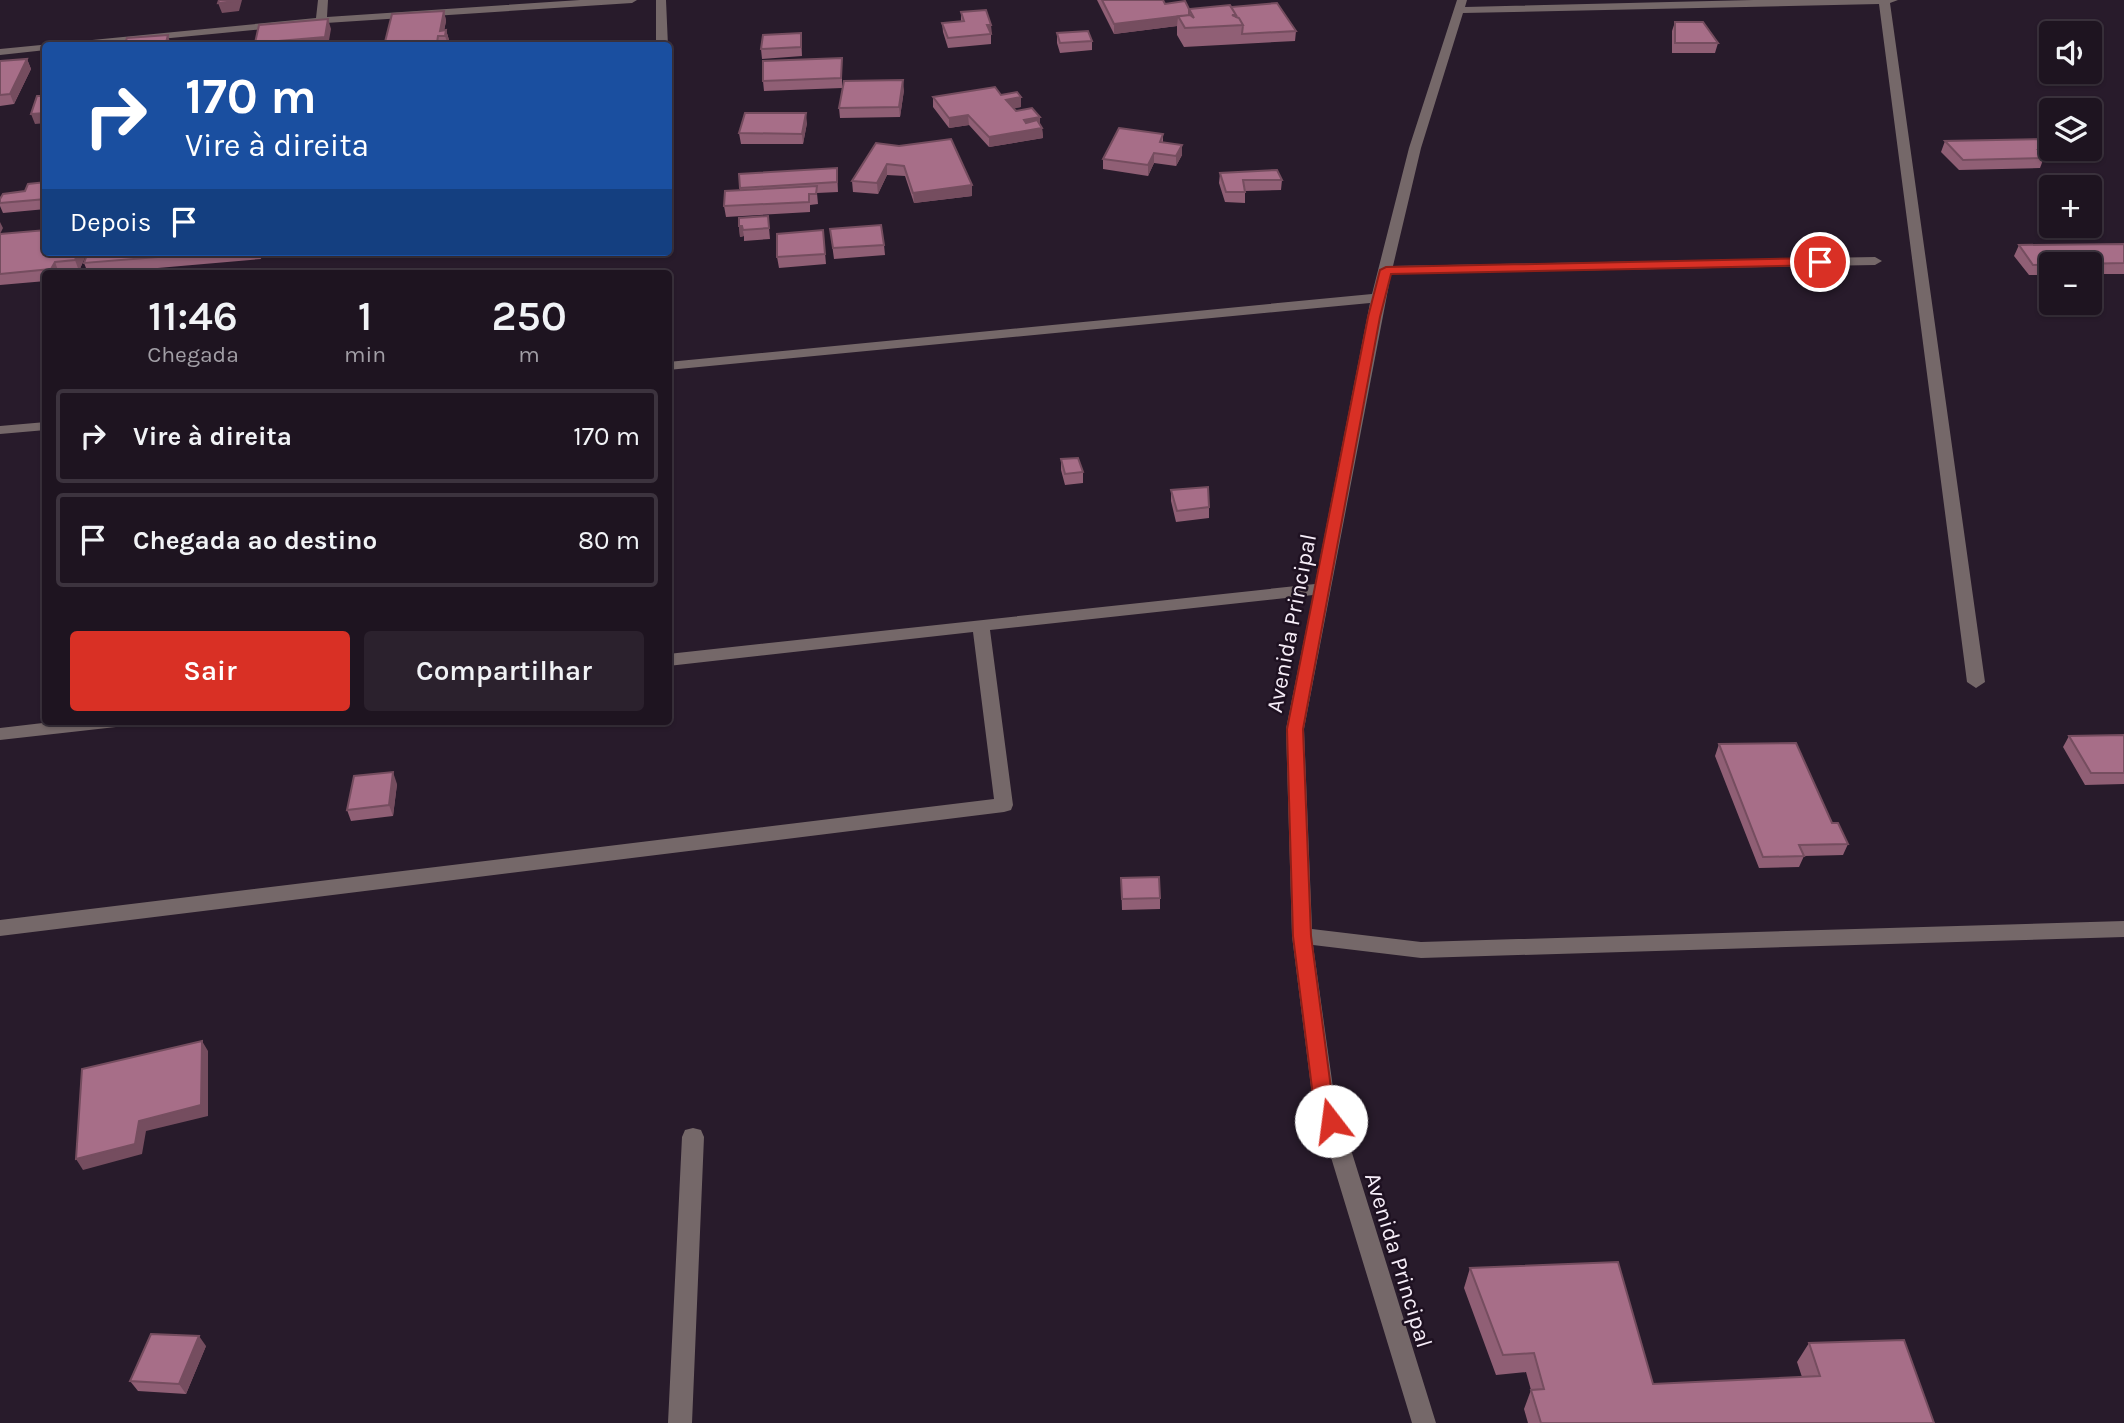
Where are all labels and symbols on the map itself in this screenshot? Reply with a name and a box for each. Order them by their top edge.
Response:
pin [1790,232,1850,292]
street label: Avenida Principal [1261,531,1322,715]
position arrow [1294,1084,1368,1158]
street label: Avenida Principal [1359,1169,1438,1351]

